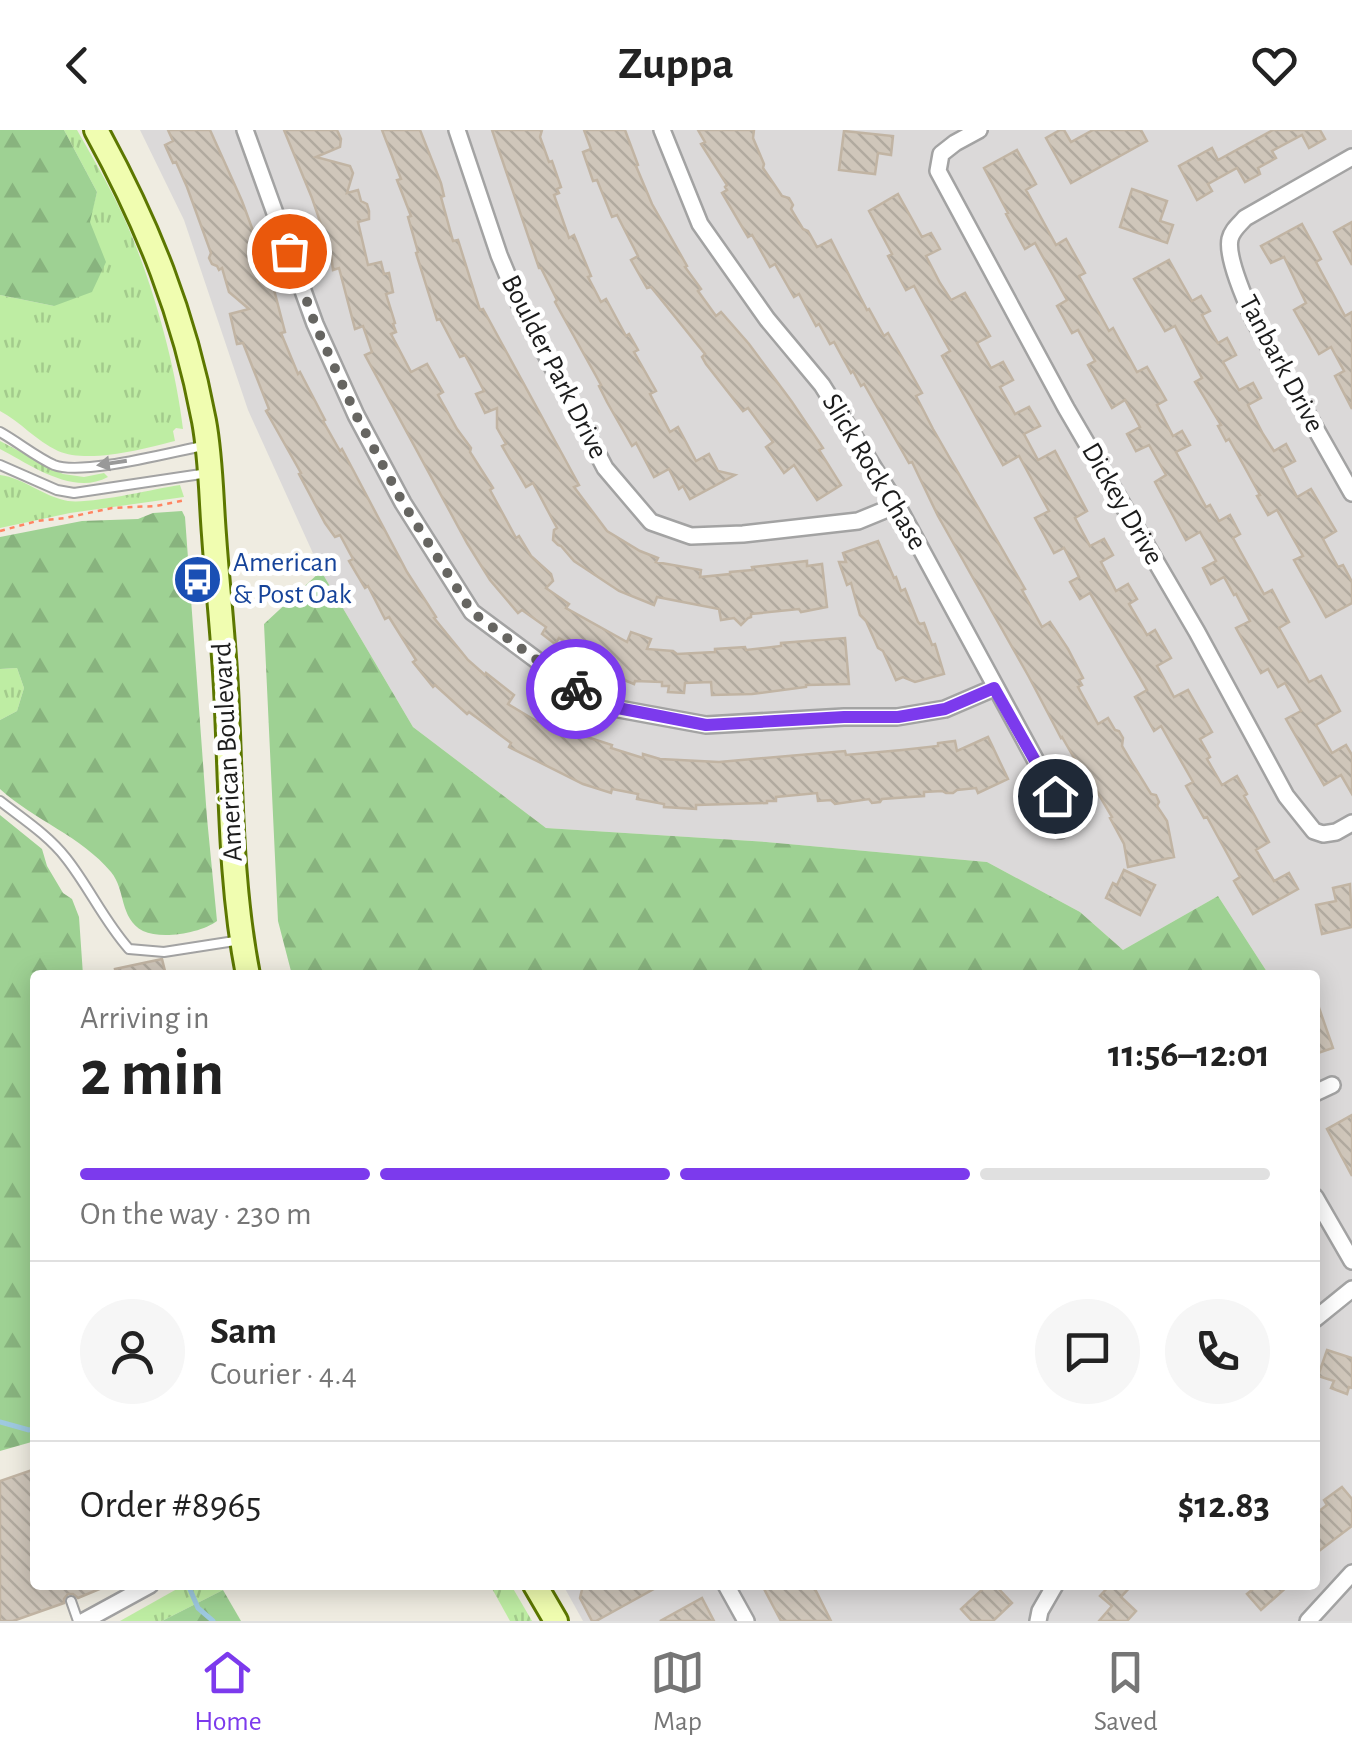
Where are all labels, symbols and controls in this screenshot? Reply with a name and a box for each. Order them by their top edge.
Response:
icon: back [50,38,105,93]
icon: heart [1247,38,1302,93]
text: Zuppa [618,42,734,87]
pin [247,209,332,294]
icon: bag [262,224,317,279]
street label: Boulder Park Drive [496,271,612,463]
street label: Tanbark Drive [1233,291,1329,437]
street label: Slick Rock Chase [817,389,931,555]
street label: Dickey Drive [1076,438,1168,570]
one-way arrow [96,456,127,471]
place label: American & Post Oak [233,549,352,609]
bus stop icon: American & Post Oak [172,553,224,605]
courier [526,639,626,739]
street label: American Boulevard [208,642,248,862]
icon: bike [549,662,604,717]
pin [1013,754,1098,839]
icon: home [1028,769,1083,824]
text: Arriving in [80,1002,209,1034]
text: 11:56–12:01 [1108,1036,1270,1074]
text: 2 min [80,1042,224,1107]
text: On the way · 230 m [80,1198,312,1230]
button: person [80,1299,185,1404]
button: chat [1035,1299,1140,1404]
button: phone [1165,1299,1270,1404]
text: Sam [210,1313,277,1351]
text: Courier · 4.4 [210,1358,357,1390]
text: Order #8965 [80,1487,261,1525]
text: $12.83 [1178,1487,1270,1525]
tab: Home [194,1645,262,1739]
tab: Map [650,1645,705,1739]
tab: Saved [1094,1645,1158,1739]

